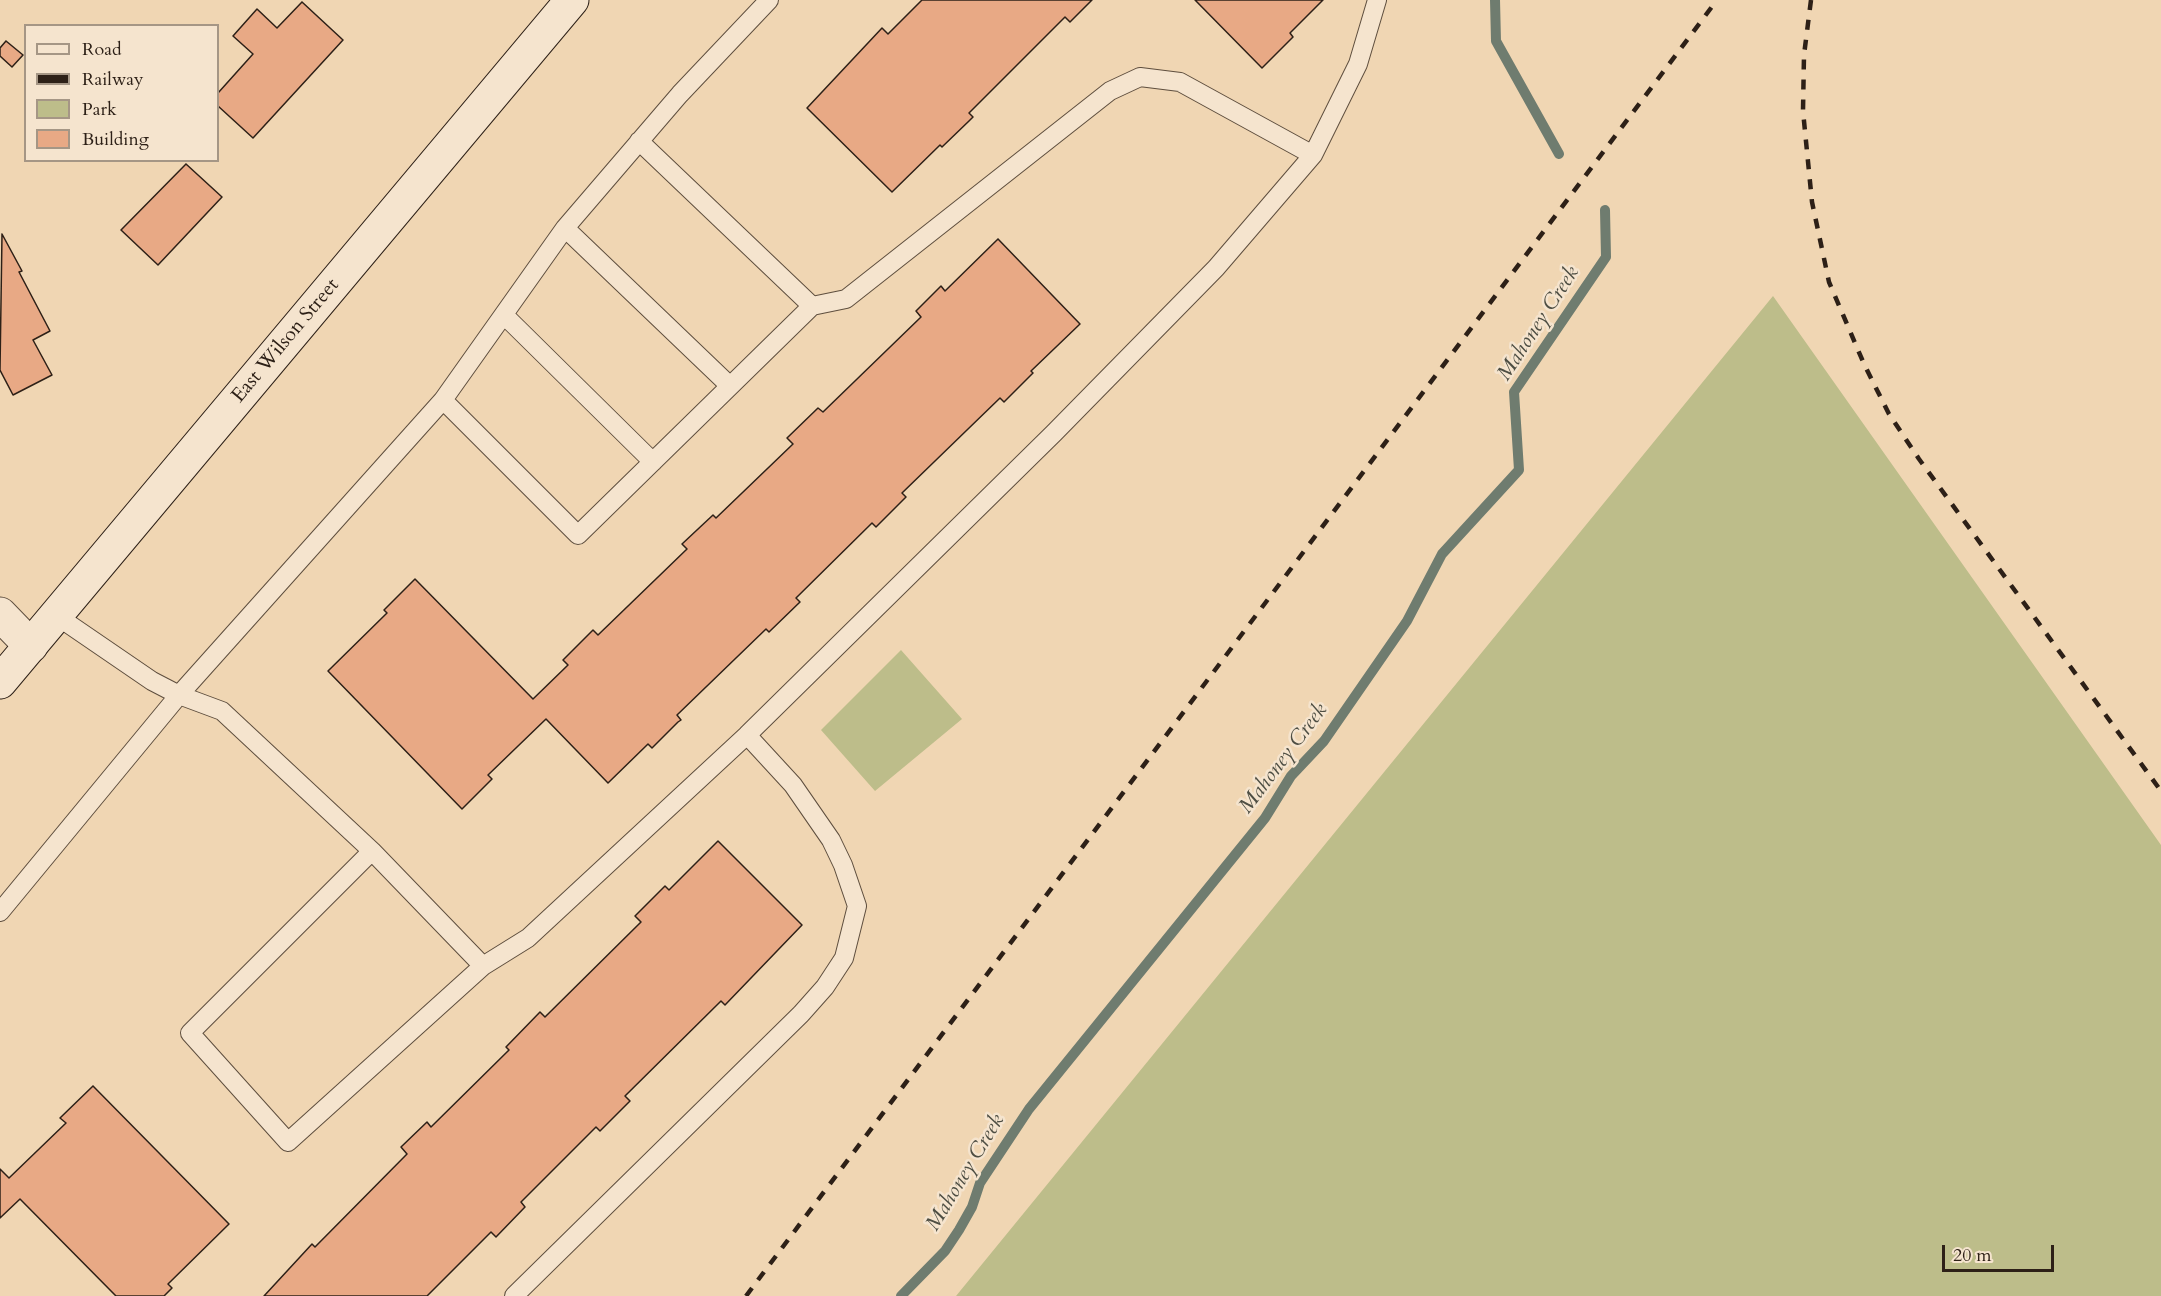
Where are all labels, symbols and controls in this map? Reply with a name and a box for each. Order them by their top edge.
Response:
legend [24,24,219,162]
text: Road [82,37,122,62]
text: Railway [82,67,144,92]
text: Park [82,97,117,122]
text: Building [82,127,149,152]
water label: Mahoney Creek [1493,262,1585,386]
street label: East Wilson Street [227,274,345,408]
water label: Mahoney Creek [1234,699,1334,819]
water label: Mahoney Creek [921,1110,1011,1236]
scale bar [1945,1233,2058,1271]
text: 20 m [1953,1243,1992,1268]

